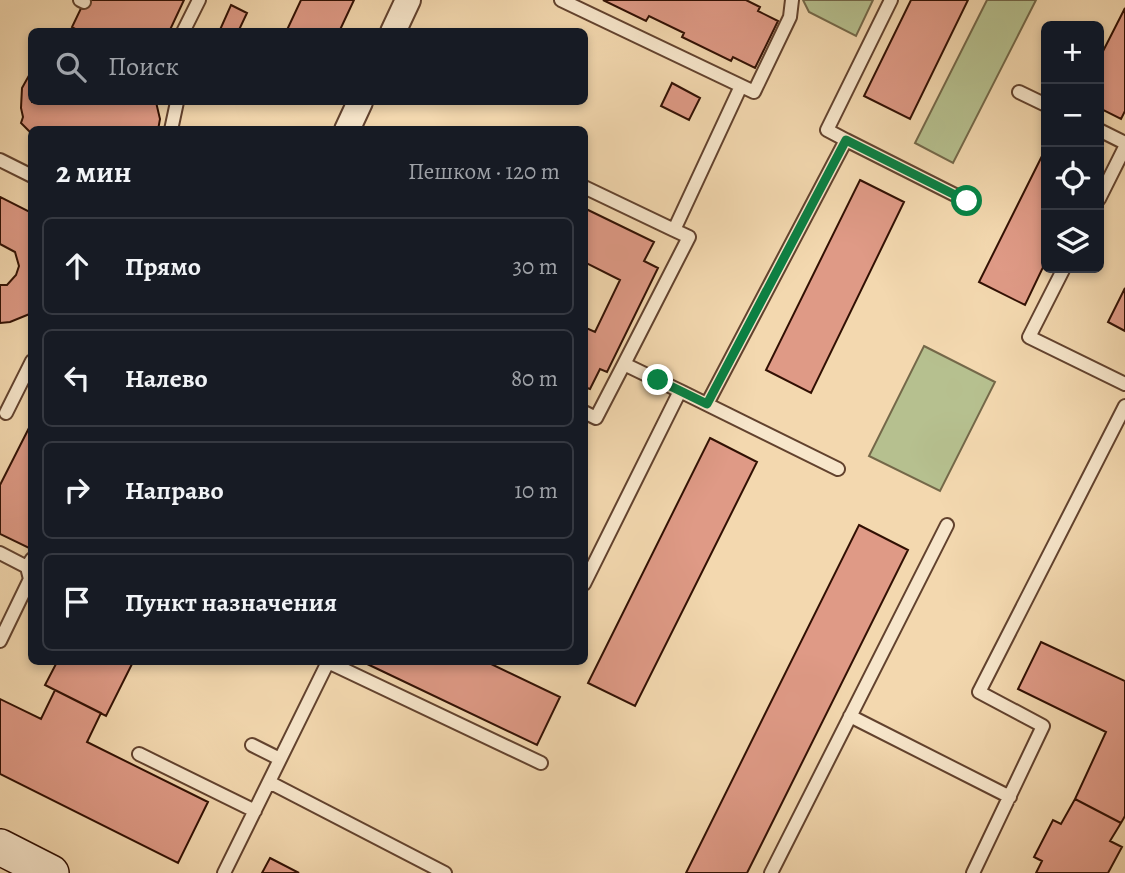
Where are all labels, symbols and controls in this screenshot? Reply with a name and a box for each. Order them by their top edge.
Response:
map controls [1041,21,1104,273]
button: + [1041,21,1104,84]
search box [28,28,588,105]
icon: search [52,48,90,86]
text: Поиск [108,49,179,84]
button: − [1041,84,1104,147]
button: locate [1041,147,1104,210]
text: 2 мин [56,152,131,192]
text: Пешком · 120 m [408,156,560,187]
route start [951,185,982,216]
button: layers [1041,210,1104,273]
icon: ahead [58,247,96,285]
text: Прямо [125,249,201,284]
text: 30 m [512,251,558,282]
icon: left [58,359,96,397]
text: Налево [125,361,208,396]
text: 80 m [511,363,558,394]
route end [642,364,673,395]
icon: right [58,471,96,509]
text: Направо [125,473,224,508]
text: 10 m [514,475,558,506]
icon: arrive [58,583,96,621]
text: Пункт назначения [125,585,337,620]

